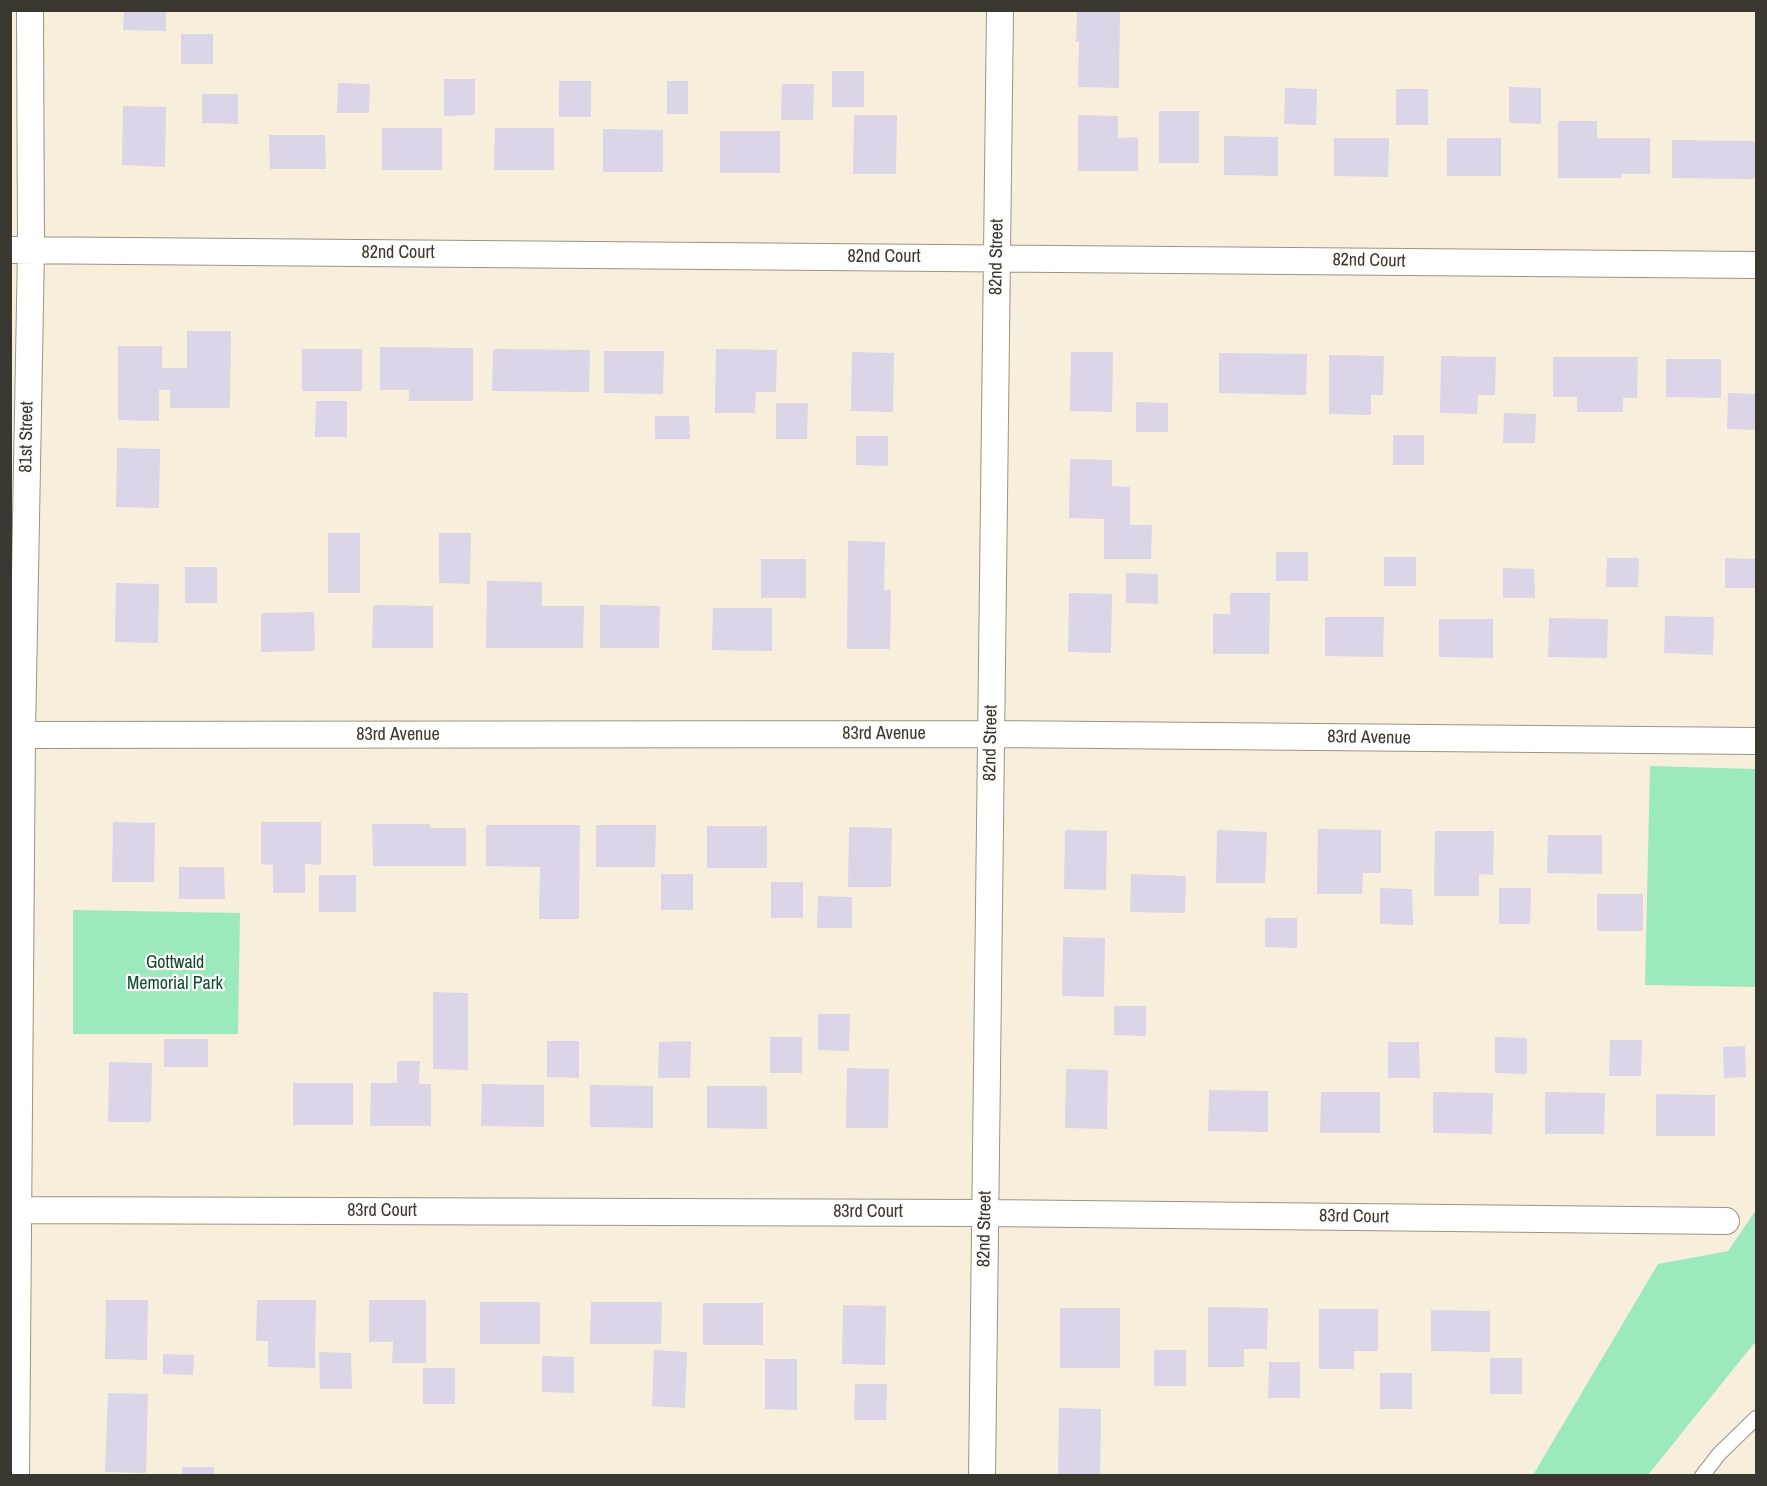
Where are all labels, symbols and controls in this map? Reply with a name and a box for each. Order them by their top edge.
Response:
street label: 82nd Street [986,219,1008,295]
street label: 82nd Court [361,242,435,264]
street label: 82nd Court [847,246,921,268]
street label: 82nd Court [1332,250,1406,272]
street label: 81st Street [16,401,38,473]
street label: 82nd Street [980,705,1002,781]
street label: 83rd Avenue [842,723,926,745]
street label: 83rd Avenue [356,724,440,746]
street label: 83rd Avenue [1327,726,1411,750]
park label: Gottwald Memorial Park [127,952,223,994]
street label: 82nd Street [974,1191,996,1267]
street label: 83rd Court [347,1200,417,1222]
street label: 83rd Court [833,1201,903,1223]
street label: 83rd Court [1319,1206,1389,1228]

